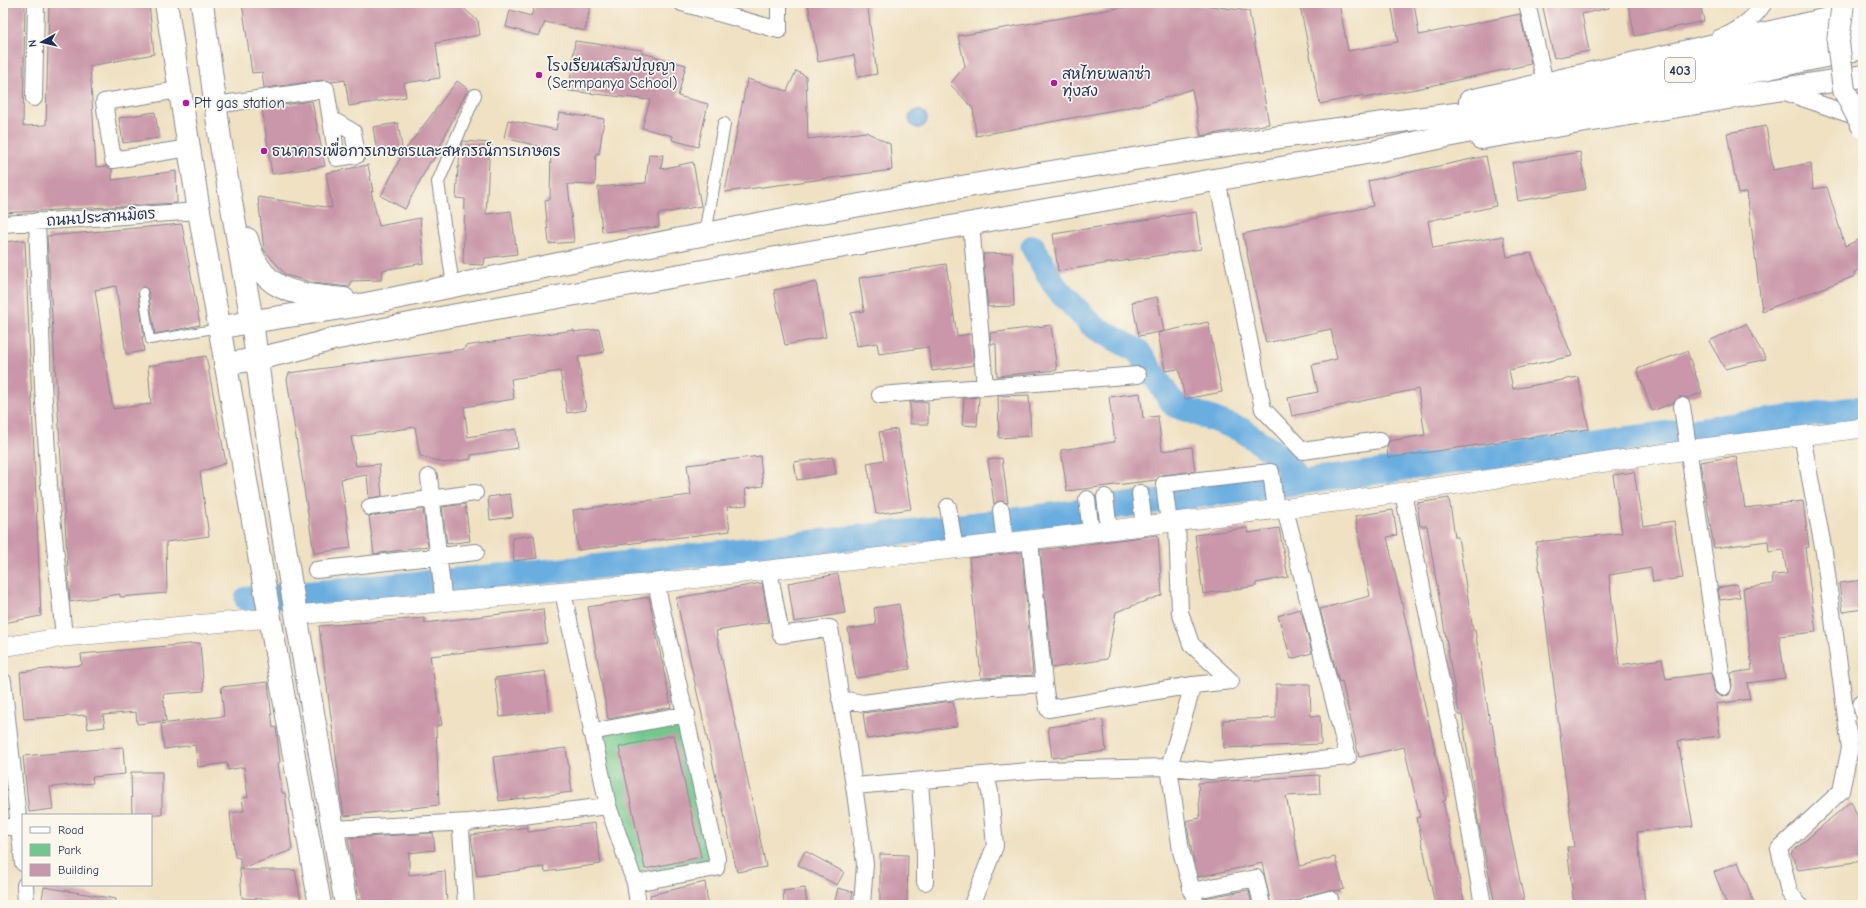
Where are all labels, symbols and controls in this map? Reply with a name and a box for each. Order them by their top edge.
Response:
north arrow [22,22,62,62]
text: N [26,39,40,48]
place label: โรงเรียนเสริมปัญญา (Sermpanya School) [547,56,677,92]
road number: 403 [1665,58,1695,82]
place label: สหไทยพลาซ่า ทุ่งสง [1062,64,1151,102]
marker: โรงเรียนเสริมปัญญา (Sermpanya School) [534,70,544,80]
marker: สหไทยพลาซ่า ทุ่งสง [1049,78,1059,88]
place label: Ptt gas station [194,94,285,112]
marker: Ptt gas station [181,98,191,108]
place label: ธนาคารเพื่อการเกษตรและสหกรณ์การเกษตร [272,137,561,160]
marker: ธนาคารเพื่อการเกษตรและสหกรณ์การเกษตร [259,146,269,156]
street label: ถนนประสานมิตร [46,204,156,230]
legend [22,814,152,886]
text: Road [58,823,84,837]
text: Park [58,843,81,857]
text: Building [58,863,99,877]

